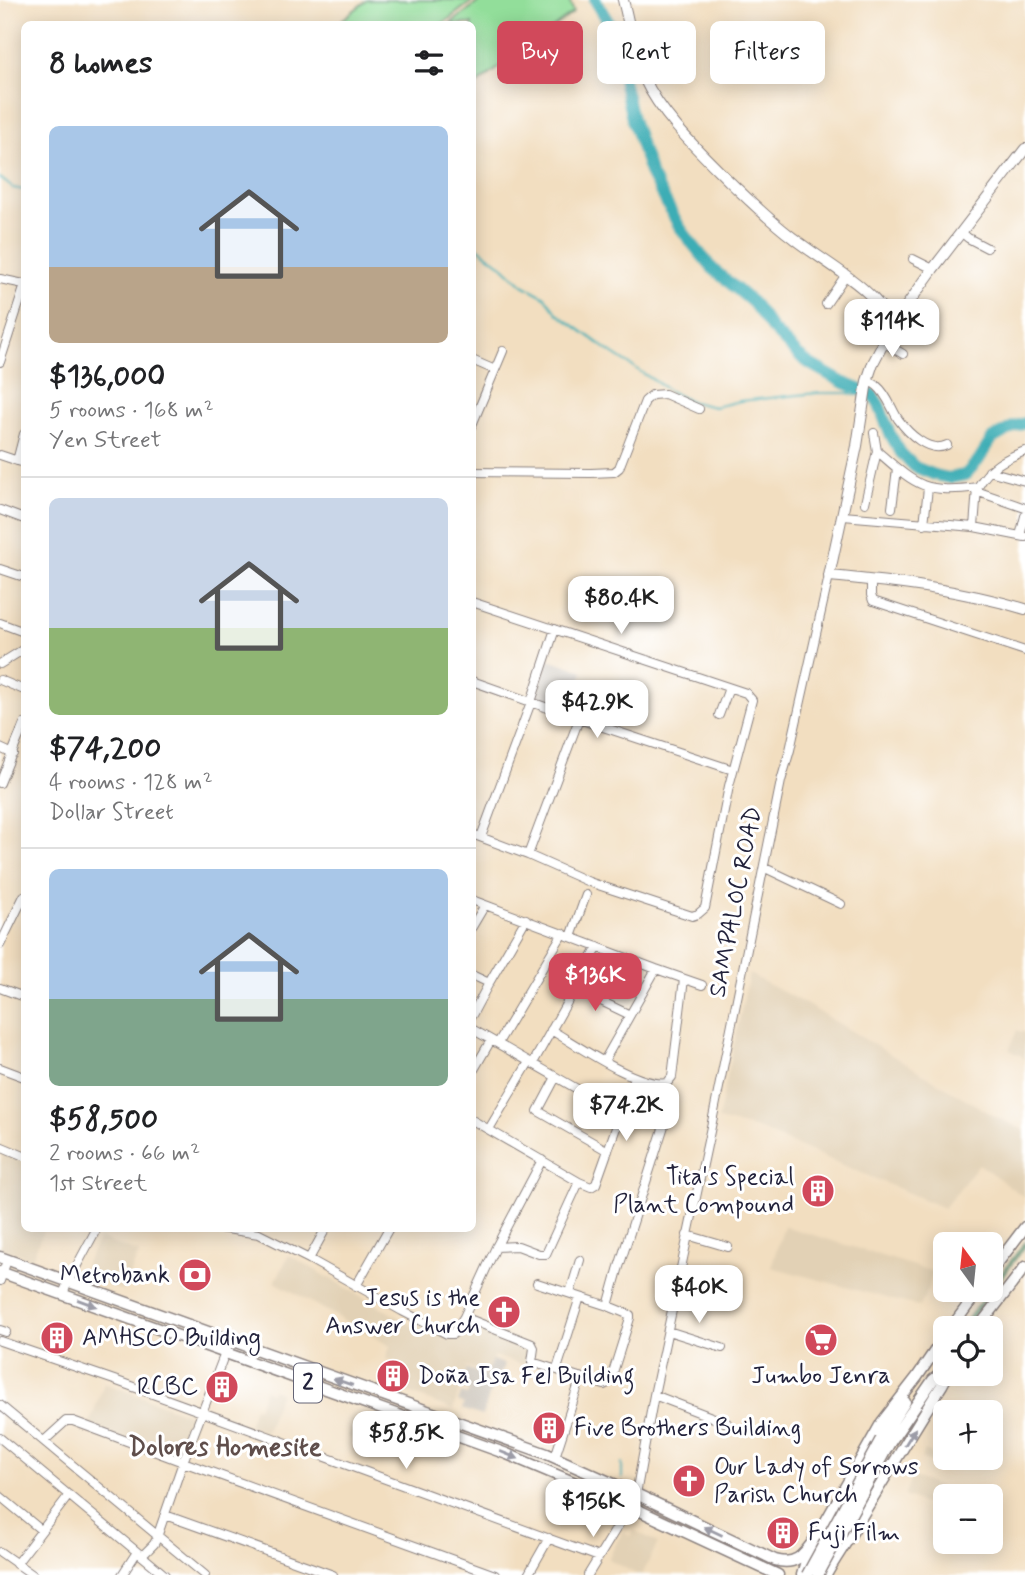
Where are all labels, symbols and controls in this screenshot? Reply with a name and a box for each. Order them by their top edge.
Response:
chip: Buy [497,21,583,84]
chip: Rent [597,21,696,84]
chip: Filters [710,21,825,84]
text: 8 homes [49,44,152,83]
icon: filters [410,44,448,82]
icon: home [186,171,312,297]
pin: $114K [843,300,941,359]
text: $114K [860,307,924,337]
text: $136,000 [49,357,165,396]
text: 5 rooms · 168 m² [49,396,214,426]
text: Yen Street [49,426,161,456]
icon: home [186,543,312,669]
pin: $80.4K [564,576,678,636]
text: $80.4K [584,584,658,614]
pin: $42.9K [540,680,654,740]
text: $42.9K [561,688,633,718]
text: $74,200 [49,729,161,768]
text: 4 rooms · 128 m² [49,768,213,798]
text: Dollar Street [49,798,174,828]
street label: SAMPALOC ROAD [702,804,770,1000]
icon: home [186,914,312,1040]
pin: $136K [546,954,644,1013]
text: $136K [565,961,625,991]
pin: $74.2K [569,1084,683,1143]
text: $74.2K [589,1091,663,1121]
text: $58,500 [49,1100,158,1139]
text: 2 rooms · 66 m² [49,1139,200,1169]
place label: Tita's Special Plant Compound [613,1162,794,1221]
text: 1st Street [49,1169,147,1199]
building icon: Tita's Special Plant Compound [799,1172,837,1210]
north arrow [933,1232,1003,1302]
map controls [933,1232,1003,1554]
bank icon: Metrobank [176,1256,214,1294]
place label: Metrobank [60,1260,170,1291]
pin: $40K [658,1266,740,1325]
text: $40K [671,1273,727,1303]
place label: Jesus is the Answer Church [325,1283,480,1342]
church icon: Jesus is the Answer Church [485,1293,523,1331]
one-way arrow [77,1297,98,1308]
button: locate [933,1316,1003,1386]
building icon: AMHSCO Building [38,1319,76,1357]
supermarket icon: Jumbo Jenra [802,1321,840,1359]
place label: AMHSCO Building [82,1323,261,1356]
building icon: Doña Isa Fel Building [374,1357,412,1395]
place label: Doña Isa Fel Building [418,1361,634,1395]
place label: Jumbo Jenra [751,1361,891,1392]
road number: 2 [294,1364,322,1402]
building icon: RCBC [203,1368,241,1406]
place label: RCBC [137,1372,198,1403]
one-way arrow [333,1376,354,1387]
button: + [933,1400,1003,1470]
building icon: Five Brothers Building [530,1409,568,1447]
pin: $58.5K [349,1412,463,1471]
place label: Five Brothers Building [574,1413,801,1444]
text: $58.5K [369,1419,443,1449]
one-way arrow [903,1427,916,1446]
district label: Dolores Homesite [128,1431,322,1465]
one-way arrow [498,1450,519,1461]
place label: Our Lady of Sorrows Parish Church [714,1452,919,1511]
church icon: Our Lady of Sorrows Parish Church [670,1462,708,1500]
pin: $156K [544,1480,642,1539]
button: − [933,1484,1003,1554]
text: $156K [561,1487,625,1517]
building icon: Fuji Film [764,1514,802,1552]
place label: Fuji Film [808,1518,900,1549]
one-way arrow [703,1525,723,1536]

